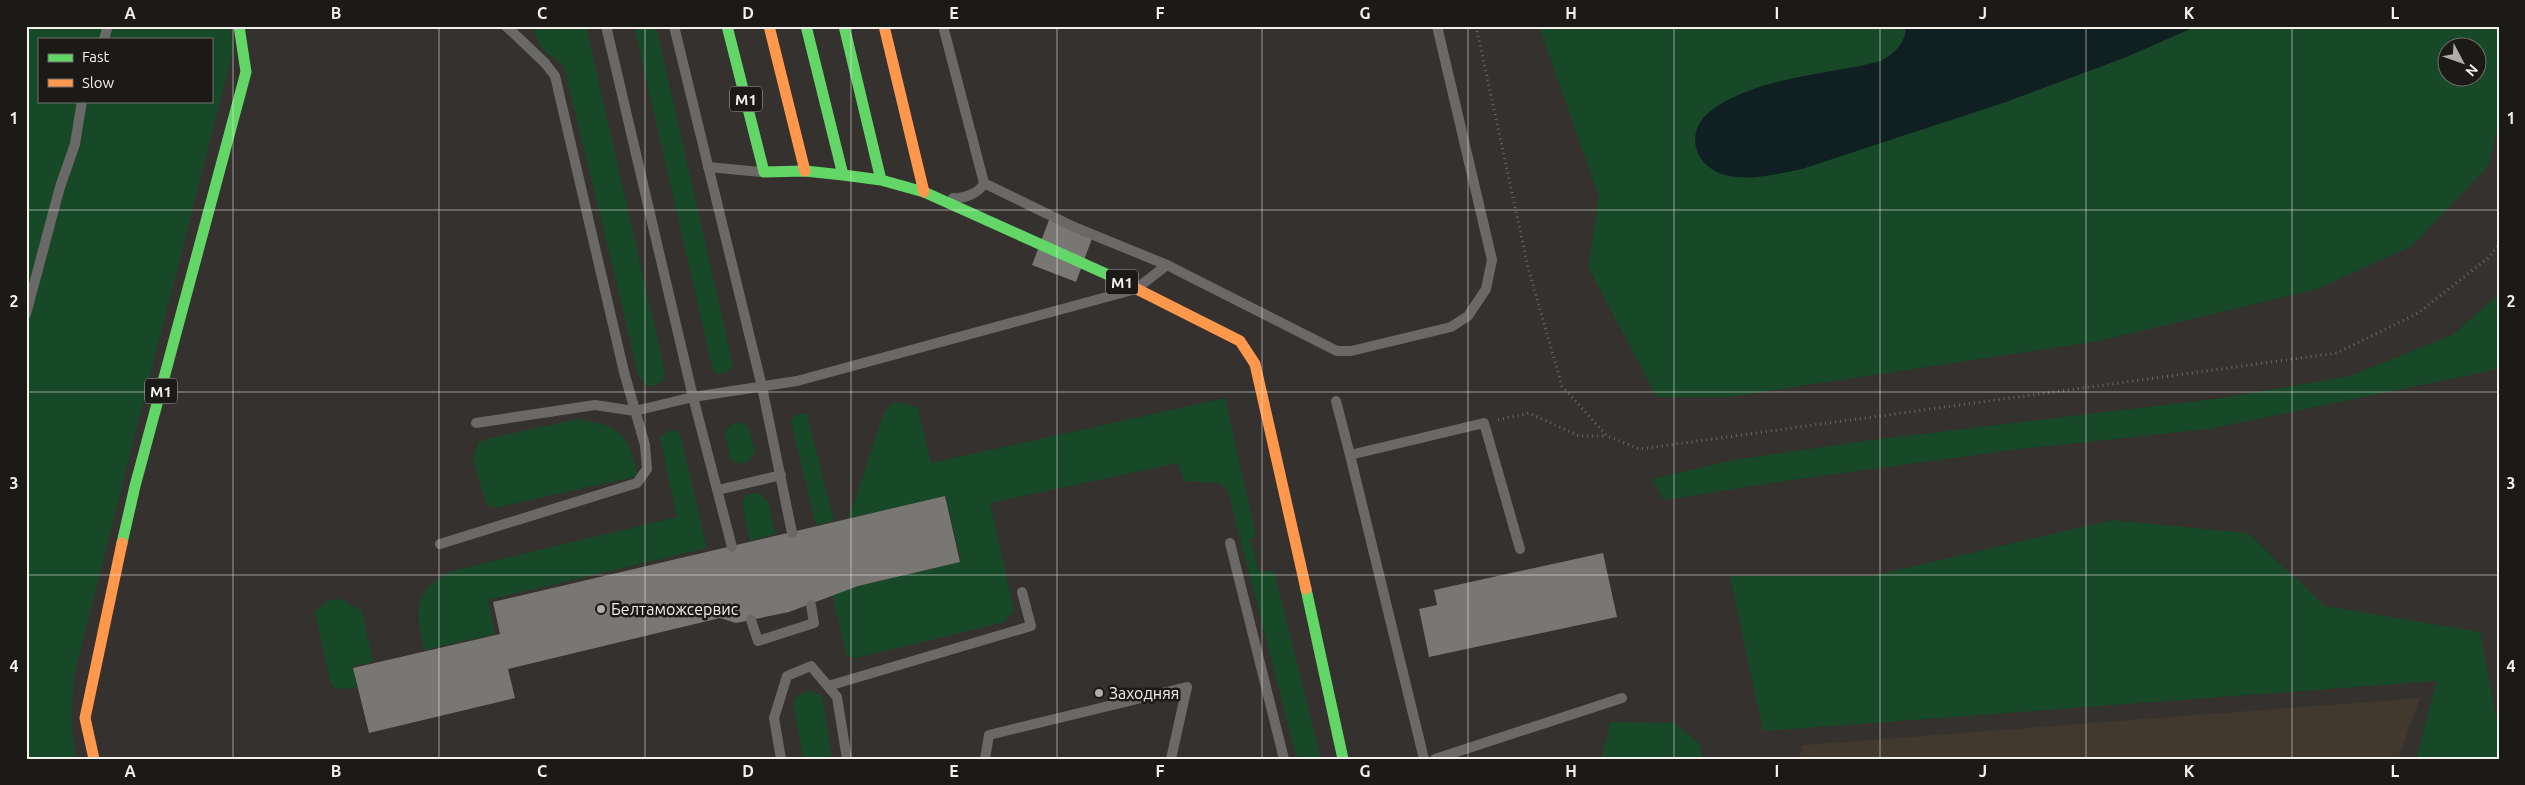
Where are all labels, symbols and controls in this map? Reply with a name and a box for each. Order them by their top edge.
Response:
text: A [124,4,136,22]
text: B [331,4,341,22]
text: C [537,4,547,22]
text: D [742,4,754,22]
text: E [949,4,959,22]
text: F [1156,4,1165,22]
text: G [1359,4,1371,22]
text: H [1565,4,1577,22]
text: I [1775,4,1779,22]
text: J [1979,4,1987,22]
text: K [2184,4,2195,22]
text: L [2391,4,2400,22]
legend [38,38,212,102]
north arrow [2438,38,2488,88]
text: Fast [82,48,110,65]
text: N [2462,61,2481,80]
text: Slow [82,74,115,91]
road number: М1 [730,86,762,112]
text: 1 [9,109,19,127]
text: 1 [2506,109,2516,127]
road number: М1 [1106,270,1138,294]
text: 2 [9,292,19,310]
text: 2 [2506,292,2516,310]
road number: М1 [145,378,177,404]
text: 3 [9,474,19,492]
text: 3 [2506,474,2516,492]
place label: Белтаможсервис [611,600,739,618]
marker: Белтаможсервис [595,603,607,615]
text: 4 [9,657,19,675]
text: 4 [2506,657,2516,675]
place label: Заходняя [1109,684,1179,702]
marker: Заходняя [1093,687,1105,699]
text: A [124,762,136,780]
text: B [331,762,341,780]
text: C [537,762,547,780]
text: D [742,762,754,780]
text: E [949,762,959,780]
text: F [1156,762,1165,780]
text: G [1359,762,1371,780]
text: H [1565,762,1577,780]
text: I [1775,762,1779,780]
text: J [1979,762,1987,780]
text: K [2184,762,2195,780]
text: L [2391,762,2400,780]

